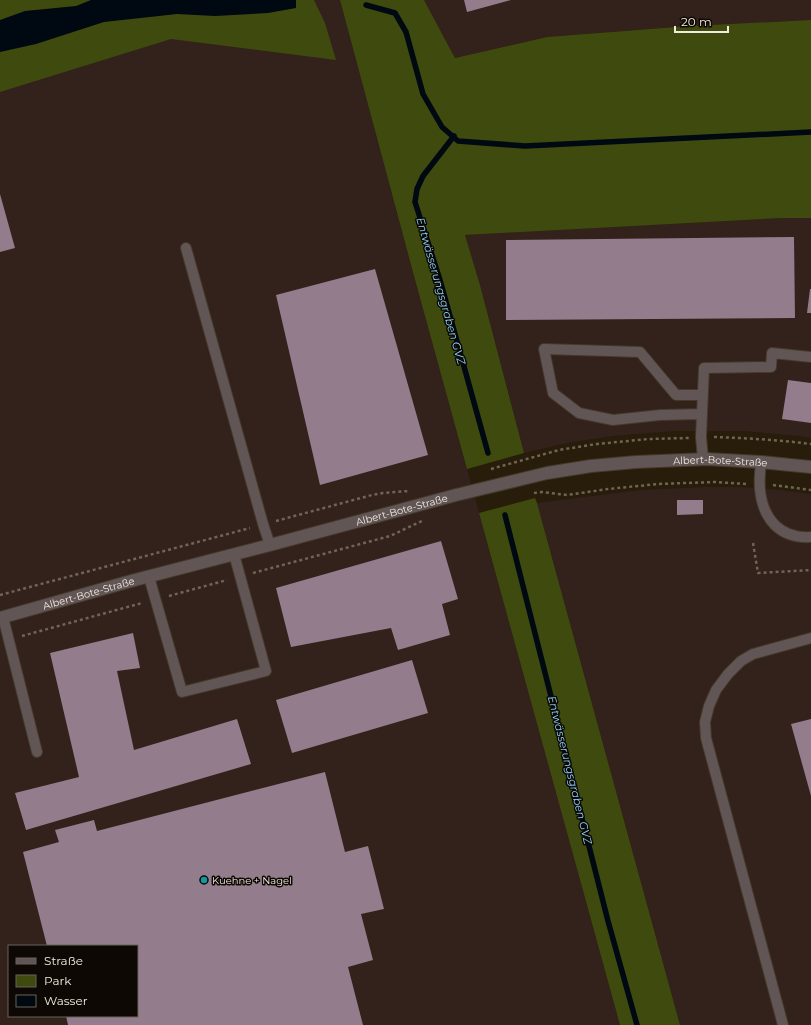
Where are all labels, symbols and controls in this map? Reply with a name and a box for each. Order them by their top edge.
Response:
scale bar [675,8,728,34]
text: 20 m [681,14,712,29]
water label: Entwässerungsgraben GVZ [413,216,469,367]
street label: Albert-Bote-Straße [673,452,768,469]
street label: Albert-Bote-Straße [354,491,449,528]
street label: Albert-Bote-Straße [41,574,136,612]
water label: Entwässerungsgraben GVZ [545,694,595,847]
place label: Kuehne + Nagel [212,874,292,887]
marker: Kuehne + Nagel [199,875,209,885]
legend [8,945,138,1017]
text: Straße [44,953,83,968]
text: Park [44,973,72,988]
text: Wasser [44,993,88,1008]

